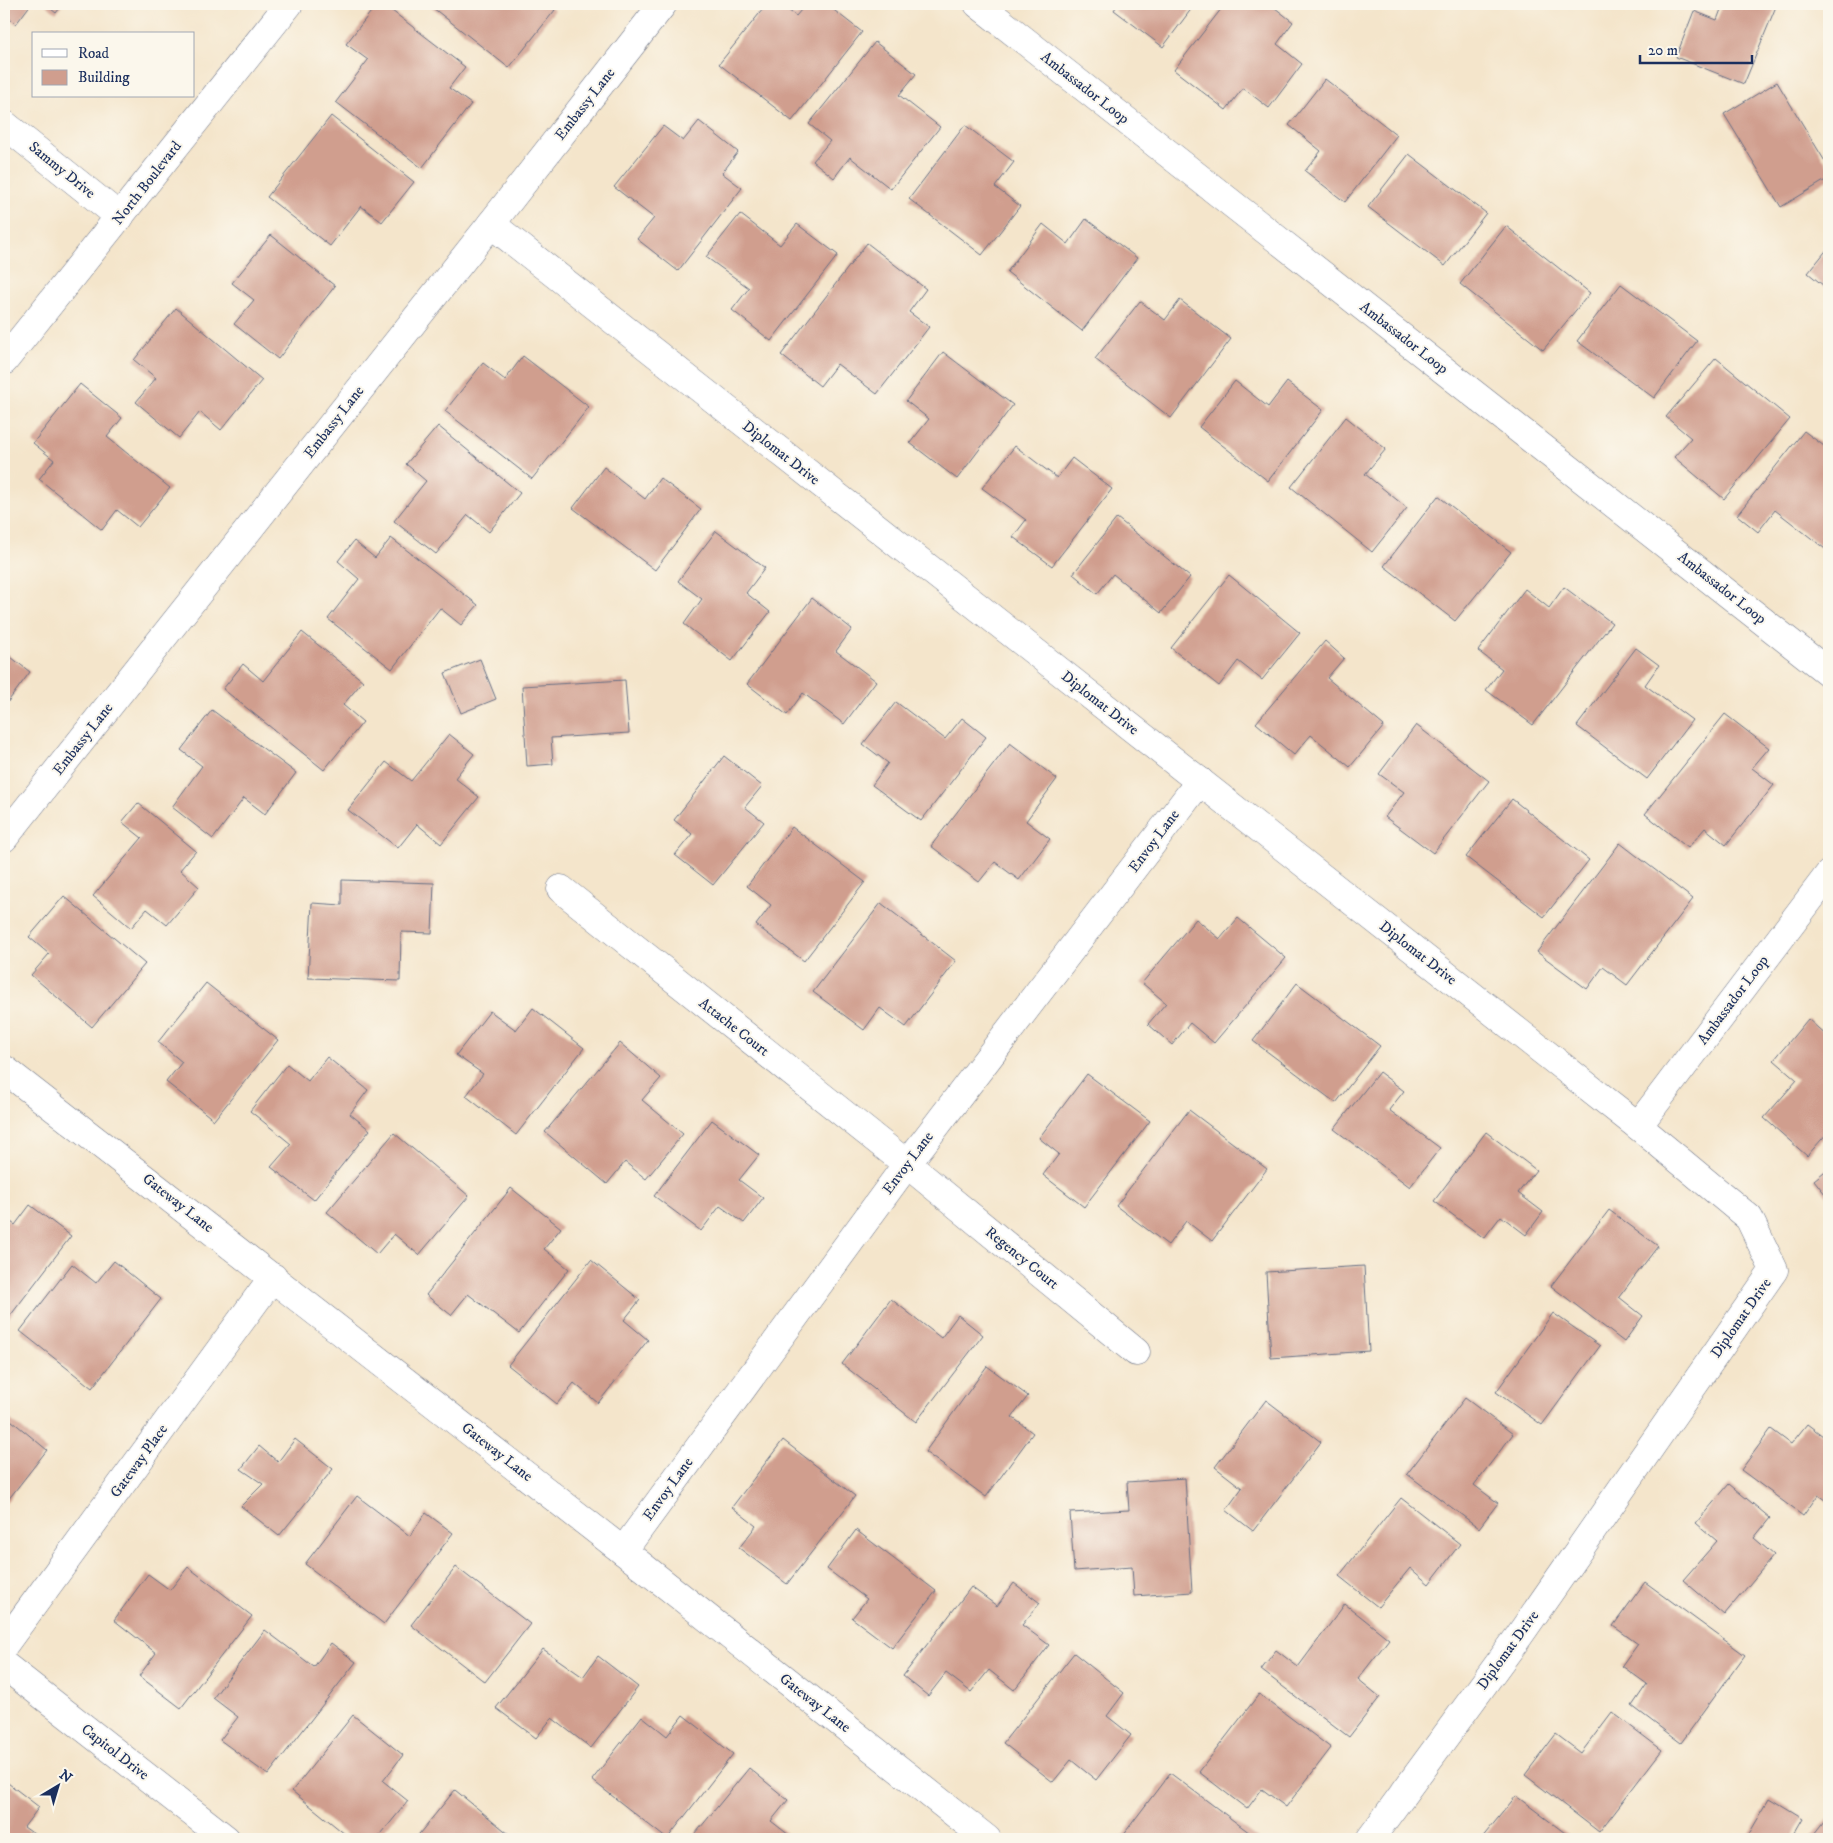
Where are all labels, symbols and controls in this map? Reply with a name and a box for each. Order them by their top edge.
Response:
legend [32,32,195,98]
scale bar [1640,32,1753,64]
text: 20 m [1648,41,1678,60]
text: Road [78,44,110,63]
street label: Ambassador Loop [1037,48,1133,129]
street label: Embassy Lane [551,64,619,144]
text: Building [78,68,130,87]
street label: Sammy Drive [25,137,99,203]
street label: North Boulevard [108,137,186,229]
street label: Ambassador Loop [1356,298,1452,379]
street label: Embassy Lane [300,382,368,462]
street label: Diplomat Drive [738,417,824,489]
street label: Ambassador Loop [1674,548,1770,629]
street label: Diplomat Drive [1057,667,1143,739]
street label: Embassy Lane [49,699,117,779]
street label: Envoy Lane [1124,806,1184,876]
street label: Diplomat Drive [1375,917,1461,989]
street label: Ambassador Loop [1693,951,1773,1048]
street label: Attache Court [695,994,773,1061]
street label: Envoy Lane [878,1128,938,1198]
street label: Gateway Lane [139,1169,217,1237]
street label: Regency Court [981,1223,1063,1294]
street label: Diplomat Drive [1706,1274,1776,1362]
street label: Gateway Lane [458,1418,536,1486]
street label: Gateway Place [106,1421,172,1501]
street label: Envoy Lane [639,1454,697,1524]
street label: Diplomat Drive [1473,1607,1543,1693]
street label: Gateway Lane [776,1669,854,1737]
street label: Capitol Drive [77,1720,153,1784]
north arrow [32,1760,82,1810]
text: N [55,1766,76,1787]

